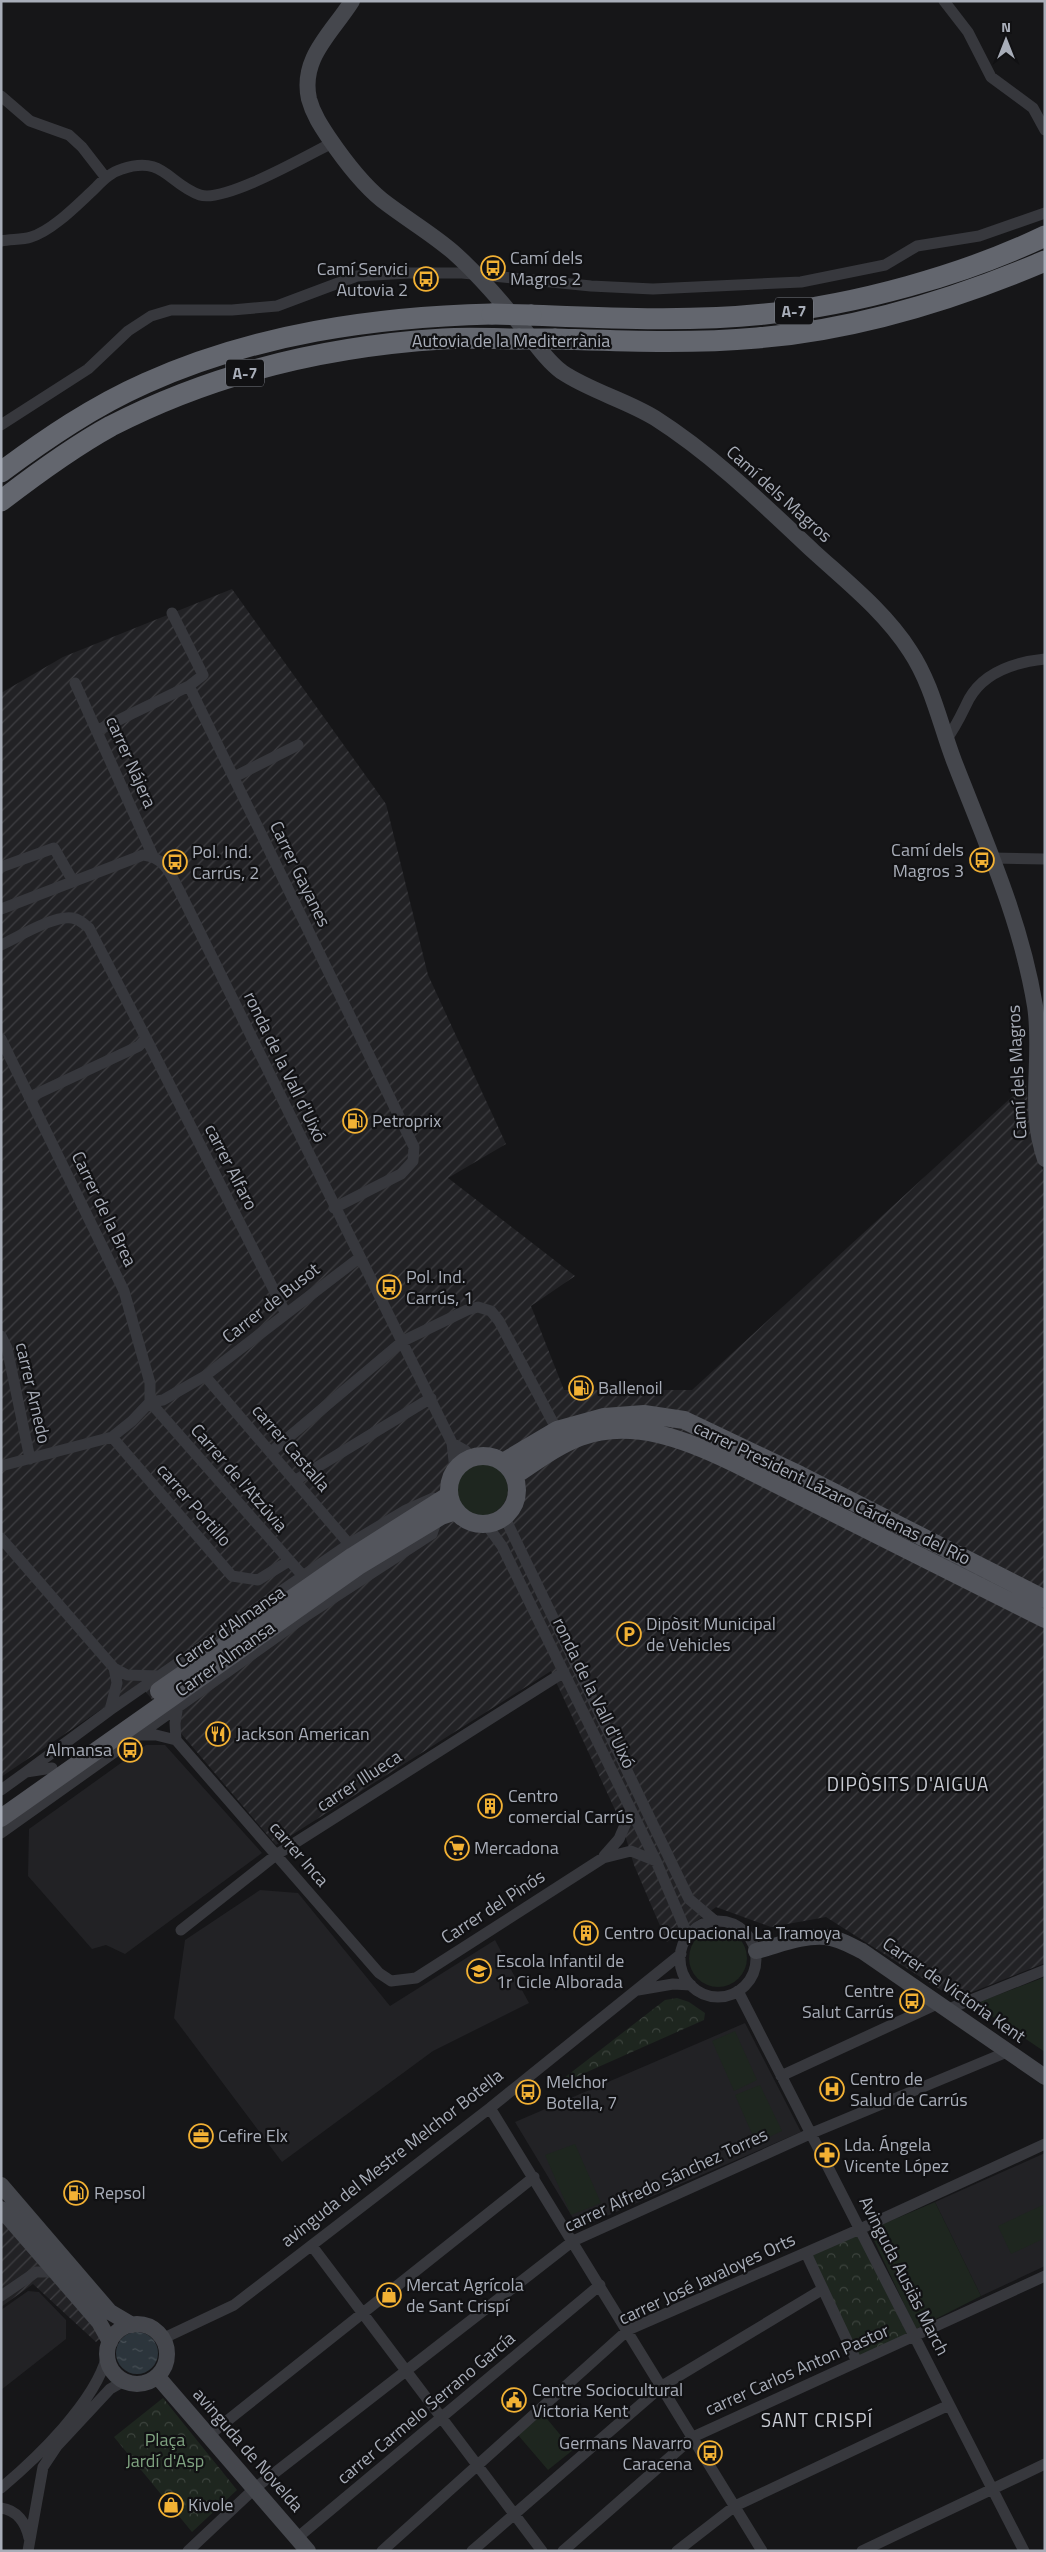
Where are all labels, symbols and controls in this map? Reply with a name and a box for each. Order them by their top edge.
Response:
north arrow [981,15,1031,65]
text: N [1001,16,1011,37]
place label: Camí dels Magros 2 [510,244,583,292]
place label: Camí Servici Autovia 2 [317,255,408,303]
bus stop icon: Camí dels Magros 2 [480,255,506,281]
bus stop icon: Camí Servici Autovia 2 [413,266,439,292]
road number: A-7 [775,298,813,324]
street label: Autovia de la Mediterrània [412,327,610,354]
road number: A-7 [226,359,264,386]
street label: Camí dels Magros [720,439,838,549]
street label: carrer Nájera [99,712,164,812]
street label: Carrer Gayanes [263,816,338,931]
place label: Camí dels Magros 3 [891,836,964,884]
place label: Pol. Ind. Carrús, 2 [192,838,259,886]
bus stop icon: Camí dels Magros 3 [969,847,995,873]
bus stop icon: Pol. Ind. Carrús, 2 [162,849,188,875]
street label: ronda de la Vall d'Uixó [237,987,334,1147]
street label: Camí dels Magros [1000,1004,1033,1140]
place label: Petroprix [372,1107,441,1134]
fuel station icon: Petroprix [342,1108,368,1134]
street label: carrer Alfaro [198,1119,265,1215]
street label: Carrer de la Brea [65,1147,144,1271]
street label: Carrer de Busot [216,1255,326,1349]
place label: Pol. Ind. Carrús, 1 [406,1263,473,1311]
bus stop icon: Pol. Ind. Carrús, 1 [376,1274,402,1300]
street label: carrer Arnedo [9,1340,58,1446]
place label: Ballenoil [598,1374,663,1401]
fuel station icon: Ballenoil [568,1375,594,1401]
street label: carrer Castalla [246,1398,337,1497]
street label: carrer President Lázaro Cárdenas del Río [689,1414,975,1572]
street label: Carrer de l'Atzúvia [185,1417,294,1538]
street label: carrer Portillo [150,1457,238,1552]
street label: Carrer d'Almansa [169,1579,290,1675]
place label: Dipòsit Municipal de Vehicles [646,1610,776,1658]
street label: ronda de la Vall d'Uixó [546,1613,643,1773]
street label: Carrer Almansa [169,1614,280,1703]
parking icon: Dipòsit Municipal de Vehicles [616,1621,642,1647]
place label: Jackson American [236,1720,370,1747]
restaurant icon: Jackson American [205,1721,231,1747]
place label: Almansa [46,1736,112,1763]
bus stop icon: Almansa [117,1737,143,1763]
street label: carrer Illueca [311,1743,407,1818]
district label: DIPÒSITS D'AIGUA [827,1769,989,1798]
place label: Centro comercial Carrús [508,1782,634,1830]
building icon: Centro comercial Carrús [477,1793,503,1819]
street label: carrer Inca [263,1815,336,1892]
place label: Mercadona [474,1834,559,1861]
supermarket icon: Mercadona [444,1835,470,1861]
street label: Carrer del Pinós [435,1863,550,1950]
place label: Centro Ocupacional La Tramoya [604,1919,841,1946]
building icon: Centro Ocupacional La Tramoya [573,1920,599,1946]
street label: Carrer de Victoria Kent [877,1930,1032,2050]
place label: Escola Infantil de 1r Cicle Alborada [496,1947,624,1995]
school or university icon: Escola Infantil de 1r Cicle Alborada [466,1958,492,1984]
place label: Centre Salut Carrús [802,1977,894,2025]
bus stop icon: Centre Salut Carrús [899,1988,925,2014]
street label: avinguda del Mestre Melchor Botella [275,2062,509,2253]
place label: Centro de Salud de Carrús [850,2065,968,2113]
place label: Melchor Botella, 7 [546,2068,617,2116]
hospital icon: Centro de Salud de Carrús [819,2076,845,2102]
bus stop icon: Melchor Botella, 7 [515,2079,541,2105]
street label: carrer Alfredo Sánchez Torres [560,2120,772,2239]
place label: Cefire Elx [218,2122,288,2149]
office icon: Cefire Elx [188,2123,214,2149]
place label: Lda. Ángela Vicente López [844,2131,949,2179]
pharmacy icon: Lda. Ángela Vicente López [814,2142,840,2168]
place label: Repsol [94,2179,146,2206]
fuel station icon: Repsol [63,2180,89,2206]
street label: Avinguda Ausiàs March [853,2191,956,2360]
street label: carrer José Javaloyes Orts [614,2226,800,2331]
place label: Mercat Agrícola de Sant Crispí [406,2271,524,2319]
shop icon: Mercat Agrícola de Sant Crispí [376,2282,402,2308]
street label: carrer Carlos Anton Pastor [700,2317,893,2422]
street label: carrer Carmelo Serrano García [331,2325,521,2490]
place label: Centre Sociocultural Victoria Kent [532,2376,683,2424]
street label: avinguda de Novelda [187,2382,310,2518]
public building icon: Centre Sociocultural Victoria Kent [501,2387,527,2413]
district label: SANT CRISPÍ [761,2405,873,2434]
park label: Plaça Jardí d'Asp [126,2426,204,2474]
place label: Germans Navarro Caracena [559,2429,692,2477]
bus stop icon: Germans Navarro Caracena [697,2440,723,2466]
place label: Kivole [188,2491,233,2518]
shop icon: Kivole [158,2492,184,2518]

